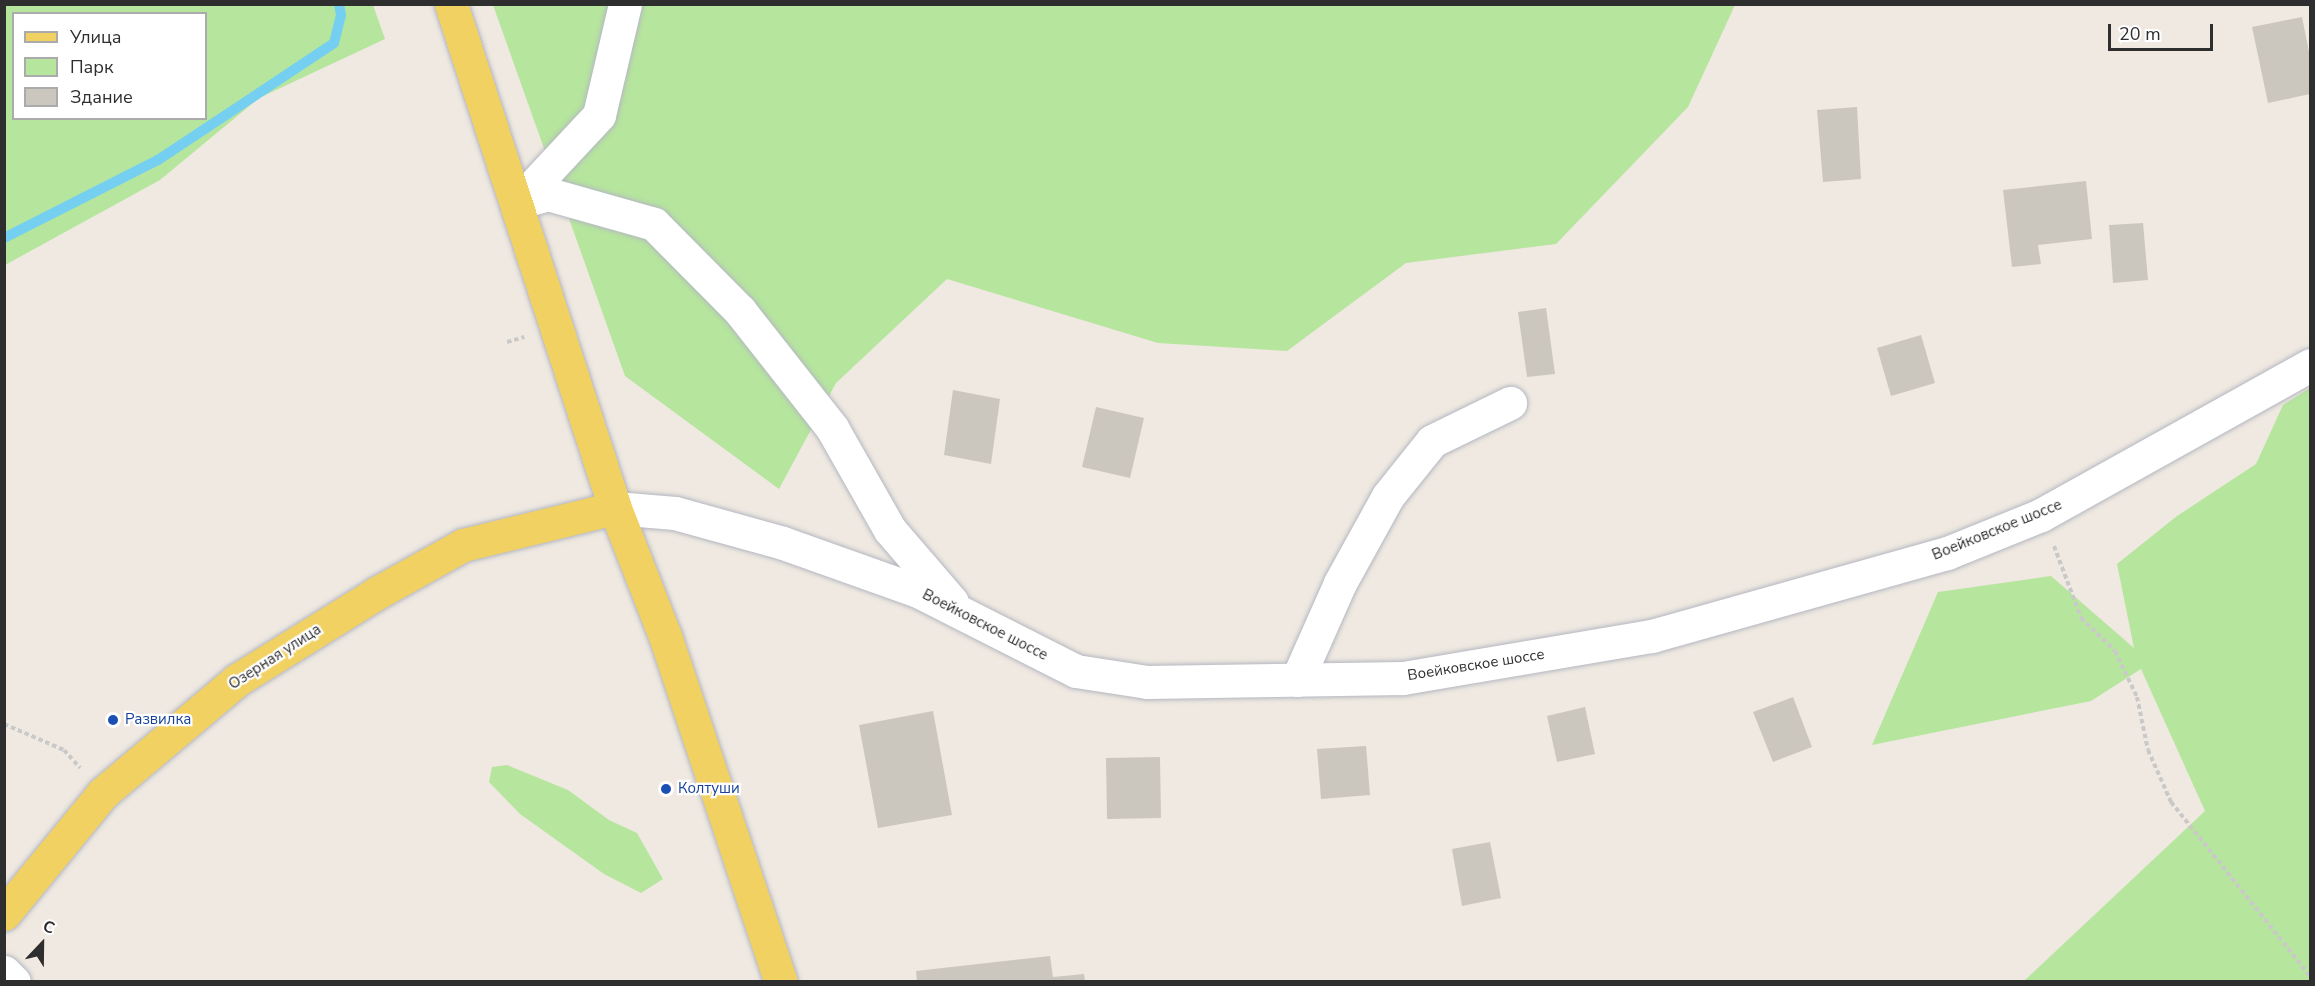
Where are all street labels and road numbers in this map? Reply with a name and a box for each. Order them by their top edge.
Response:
street label: Воейковское шоссе [1929,496,2065,564]
street label: Воейковское шоссе [919,586,1051,664]
street label: Озерная улица [225,620,325,694]
street label: Воейковское шоссе [1406,645,1546,685]

